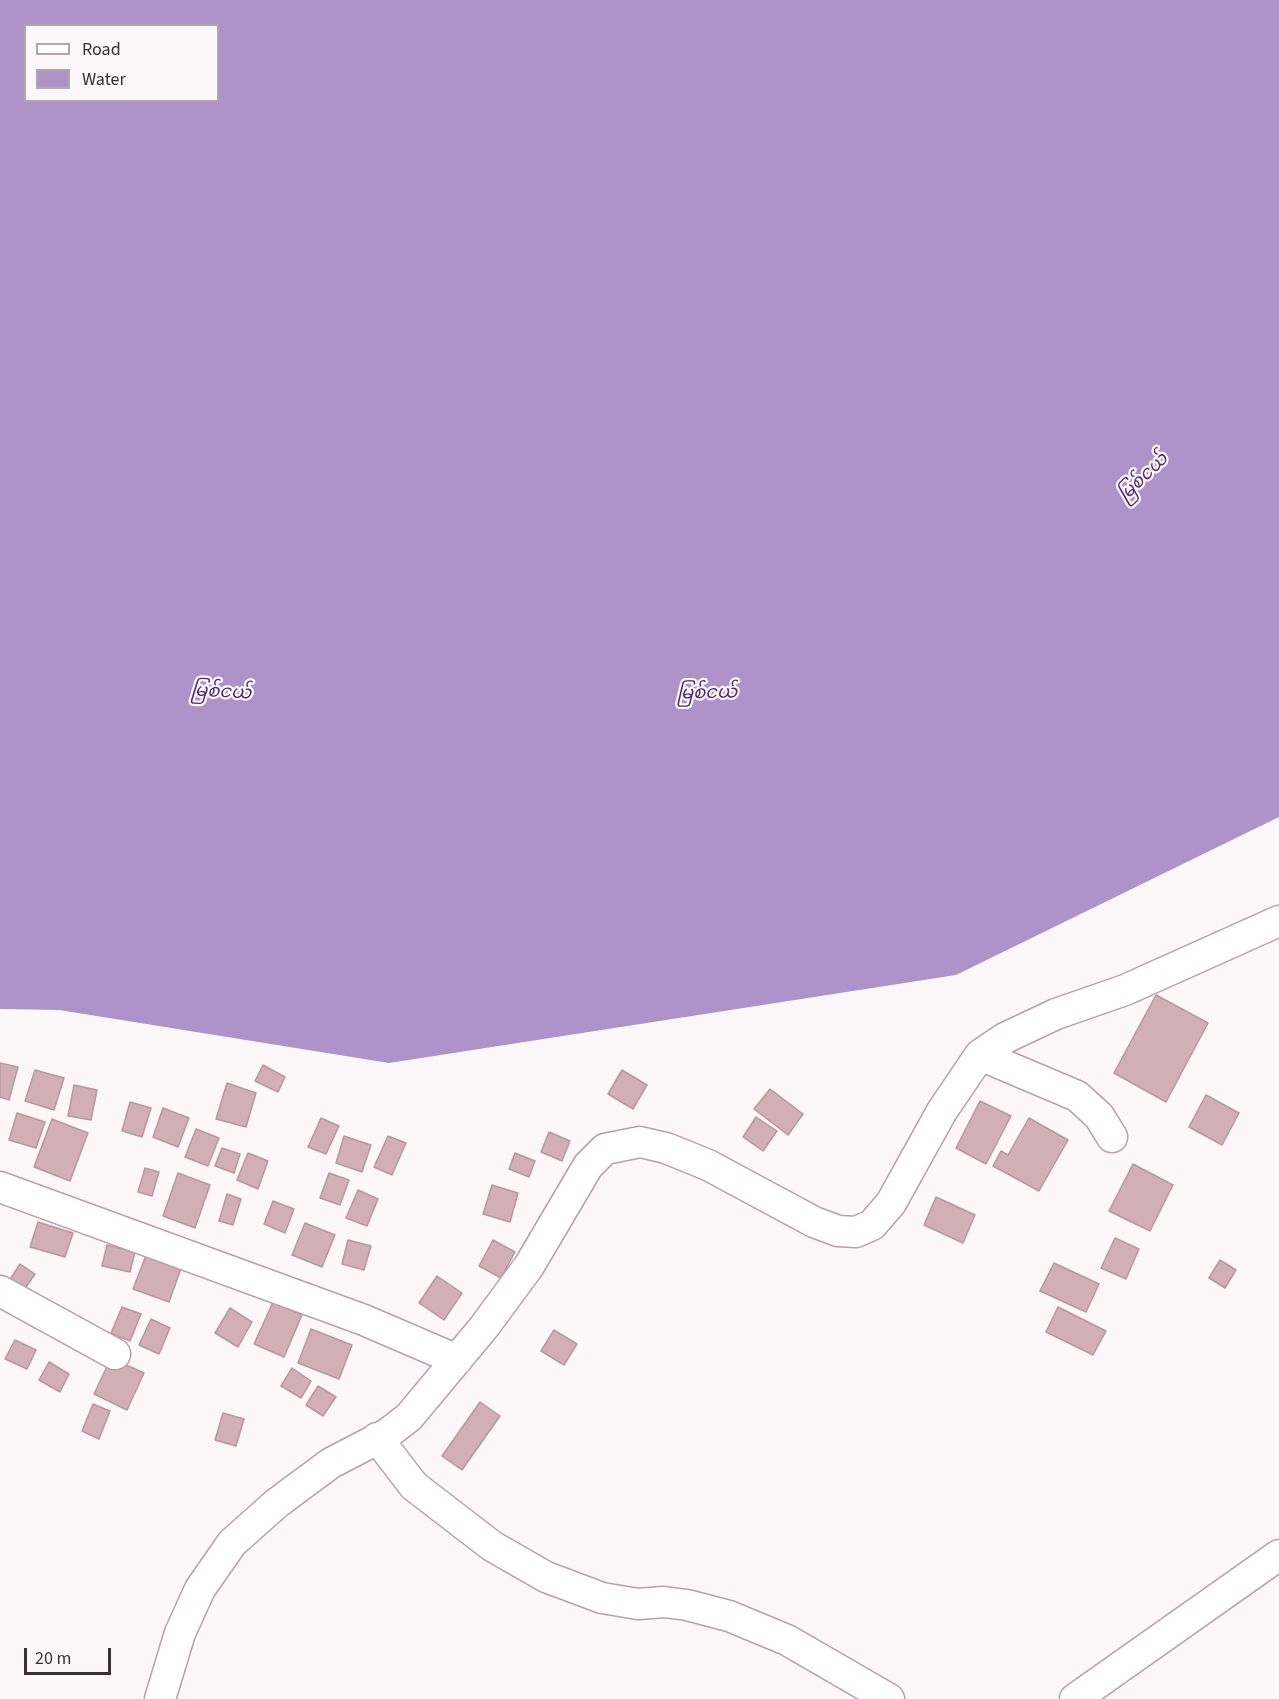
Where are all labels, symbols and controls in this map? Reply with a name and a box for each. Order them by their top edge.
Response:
legend [24,24,219,102]
text: Road [82,37,121,62]
text: Water [82,67,126,92]
water label: မြစ်ငယ် [1115,449,1173,507]
water label: မြစ်ငယ် [190,681,252,705]
water label: မြစ်ငယ် [677,683,737,705]
scale bar [27,1636,114,1674]
text: 20 m [35,1646,71,1671]

